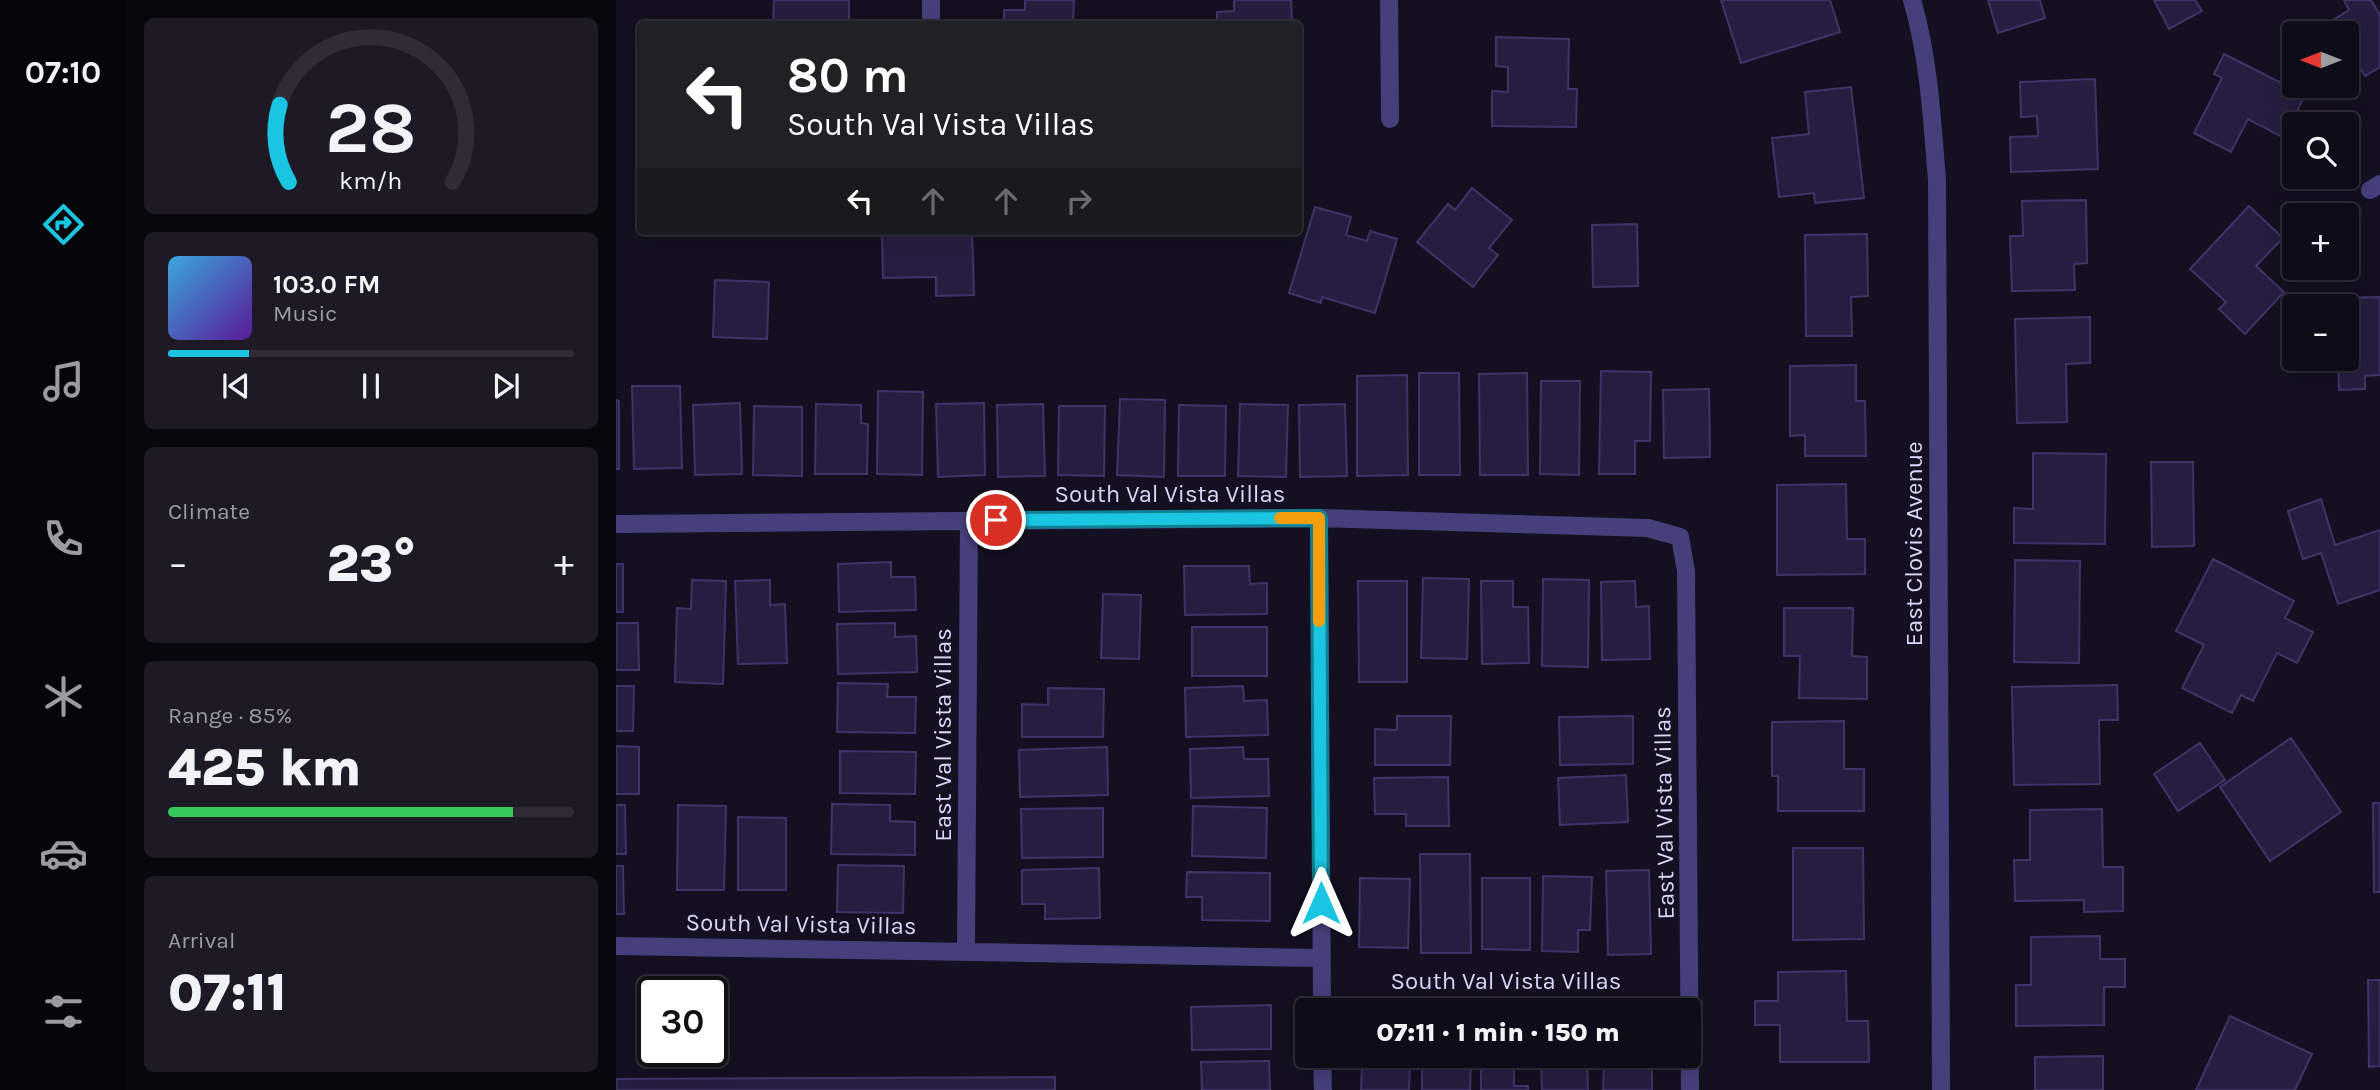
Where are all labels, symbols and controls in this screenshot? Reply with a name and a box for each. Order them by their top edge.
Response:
north arrow [2282,21,2359,98]
map controls [2282,21,2359,371]
text: 80 m [787,47,909,104]
icon: left [672,49,763,140]
text: 07:10 [25,54,101,91]
text: 28 [325,86,417,171]
text: South Val Vista Villas [787,106,1095,143]
button: search [2282,112,2359,189]
text: km/h [339,166,403,195]
icon: left [841,182,879,220]
icon: ahead [914,182,952,220]
icon: ahead [987,182,1025,220]
icon: right [1060,182,1098,220]
icon: directions [39,200,88,249]
button: + [2282,203,2359,280]
text: 103.0 FM [273,269,380,300]
button: − [2282,294,2359,371]
text: Music [273,300,337,327]
icon: music [39,357,88,406]
icon: previous [217,367,255,405]
icon: pause [352,367,390,405]
icon: next [487,367,525,405]
street label: East Clovis Avenue [1900,441,1928,647]
street label: South Val Vista Villas [1055,480,1285,508]
pin [966,490,1026,550]
text: Climate [168,498,250,525]
icon: arrive [977,501,1015,539]
icon: phone [39,514,88,563]
text: 23° [326,533,416,594]
text: − [168,541,188,586]
text: + [554,541,574,586]
street label: East Val Vista Villas [929,628,957,842]
icon: climate [39,672,88,721]
text: Range · 85% [168,702,292,729]
street label: East Val Vista Villas [1648,706,1680,920]
text: 425 km [168,737,361,798]
icon: car [39,829,88,878]
position arrow [1284,866,1358,940]
street label: South Val Vista Villas [685,908,917,940]
text: Arrival [168,927,235,954]
text: 07:11 [168,962,287,1023]
street label: South Val Vista Villas [1391,967,1621,995]
speed limit sign: 30 [637,976,728,1067]
icon: filters [39,987,88,1036]
text: 07:11 · 1 min · 150 m [1376,1017,1620,1048]

